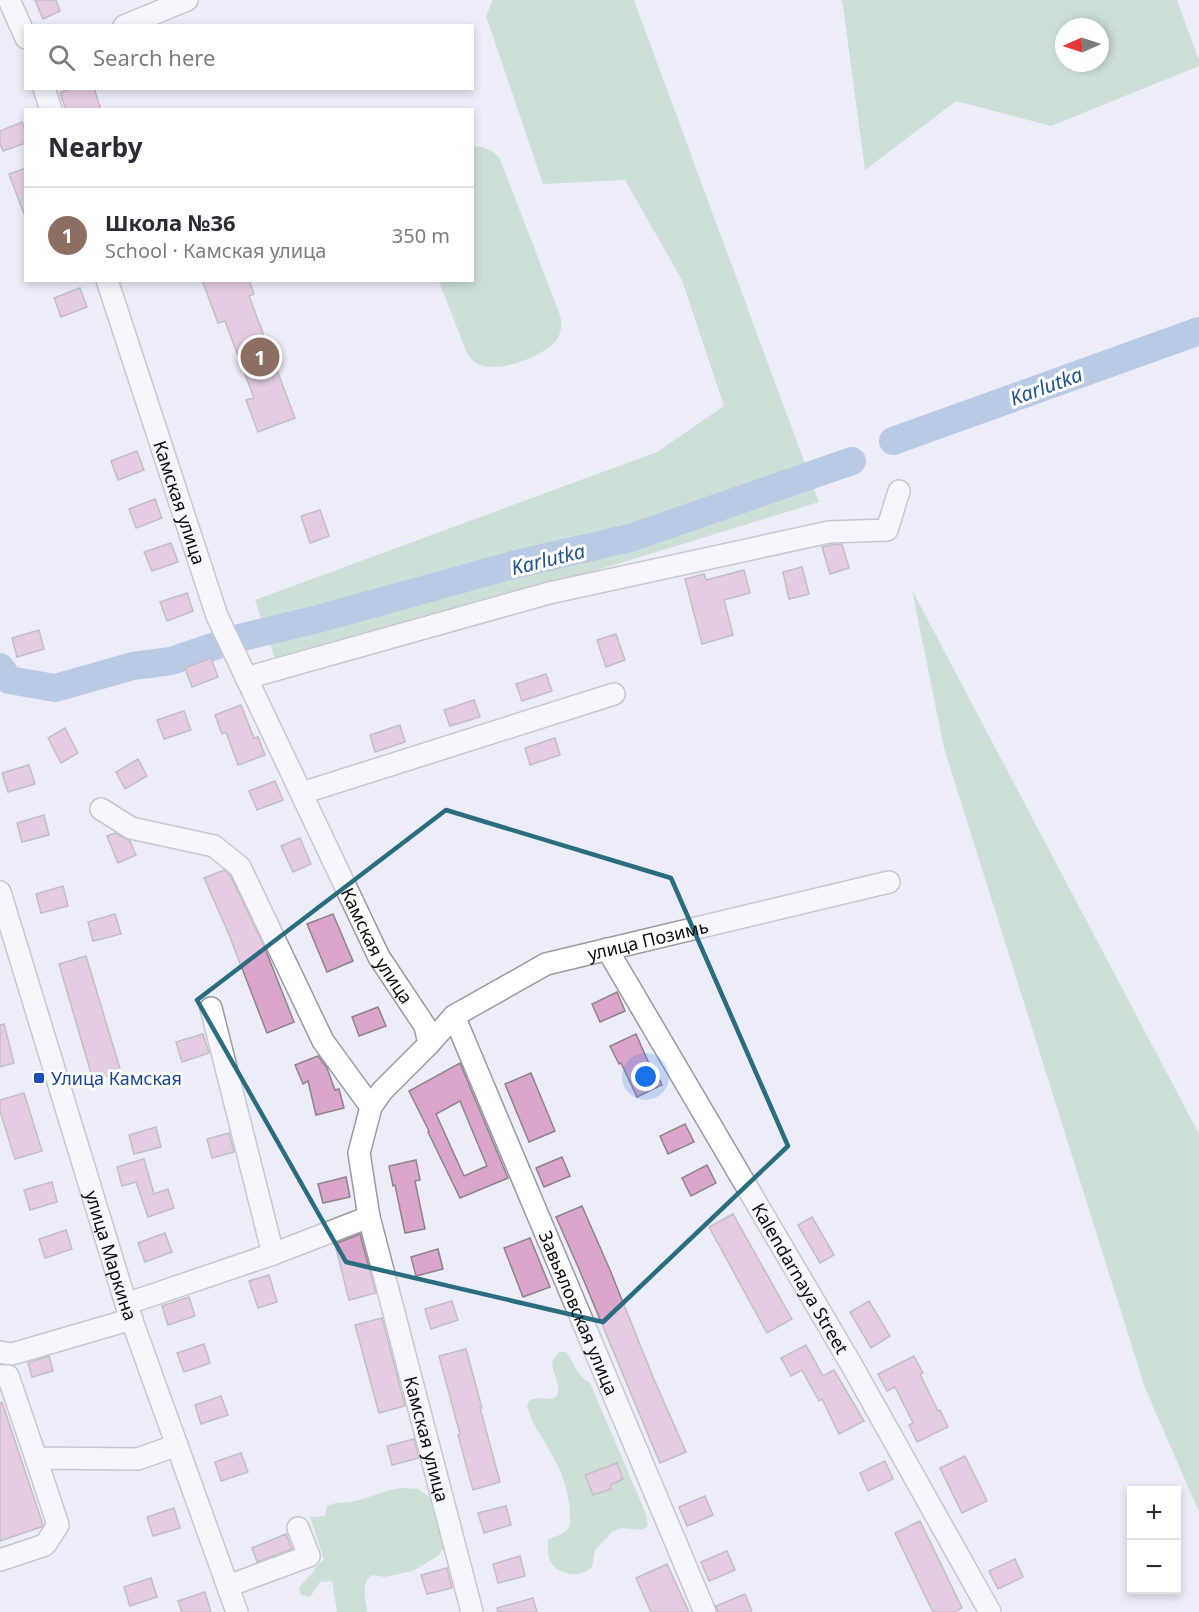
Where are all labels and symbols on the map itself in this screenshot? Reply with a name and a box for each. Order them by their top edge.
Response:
north arrow [1055,18,1109,72]
pin: 1 [240,334,280,380]
water label: Karlutka [1006,360,1086,412]
street label: Камская улица [148,437,211,567]
water label: Karlutka [508,537,588,581]
street label: Камская улица [336,884,419,1008]
street label: улица Позимь [585,914,711,966]
your location [631,1062,660,1091]
place label: Улица Камская [51,1066,182,1090]
marker: Улица Камская [32,1071,46,1085]
street label: улица Маркина [80,1187,143,1324]
street label: Kalendarnaya Street [747,1198,855,1359]
street label: Завьяловская улица [534,1227,624,1399]
street label: Камская улица [399,1373,455,1504]

